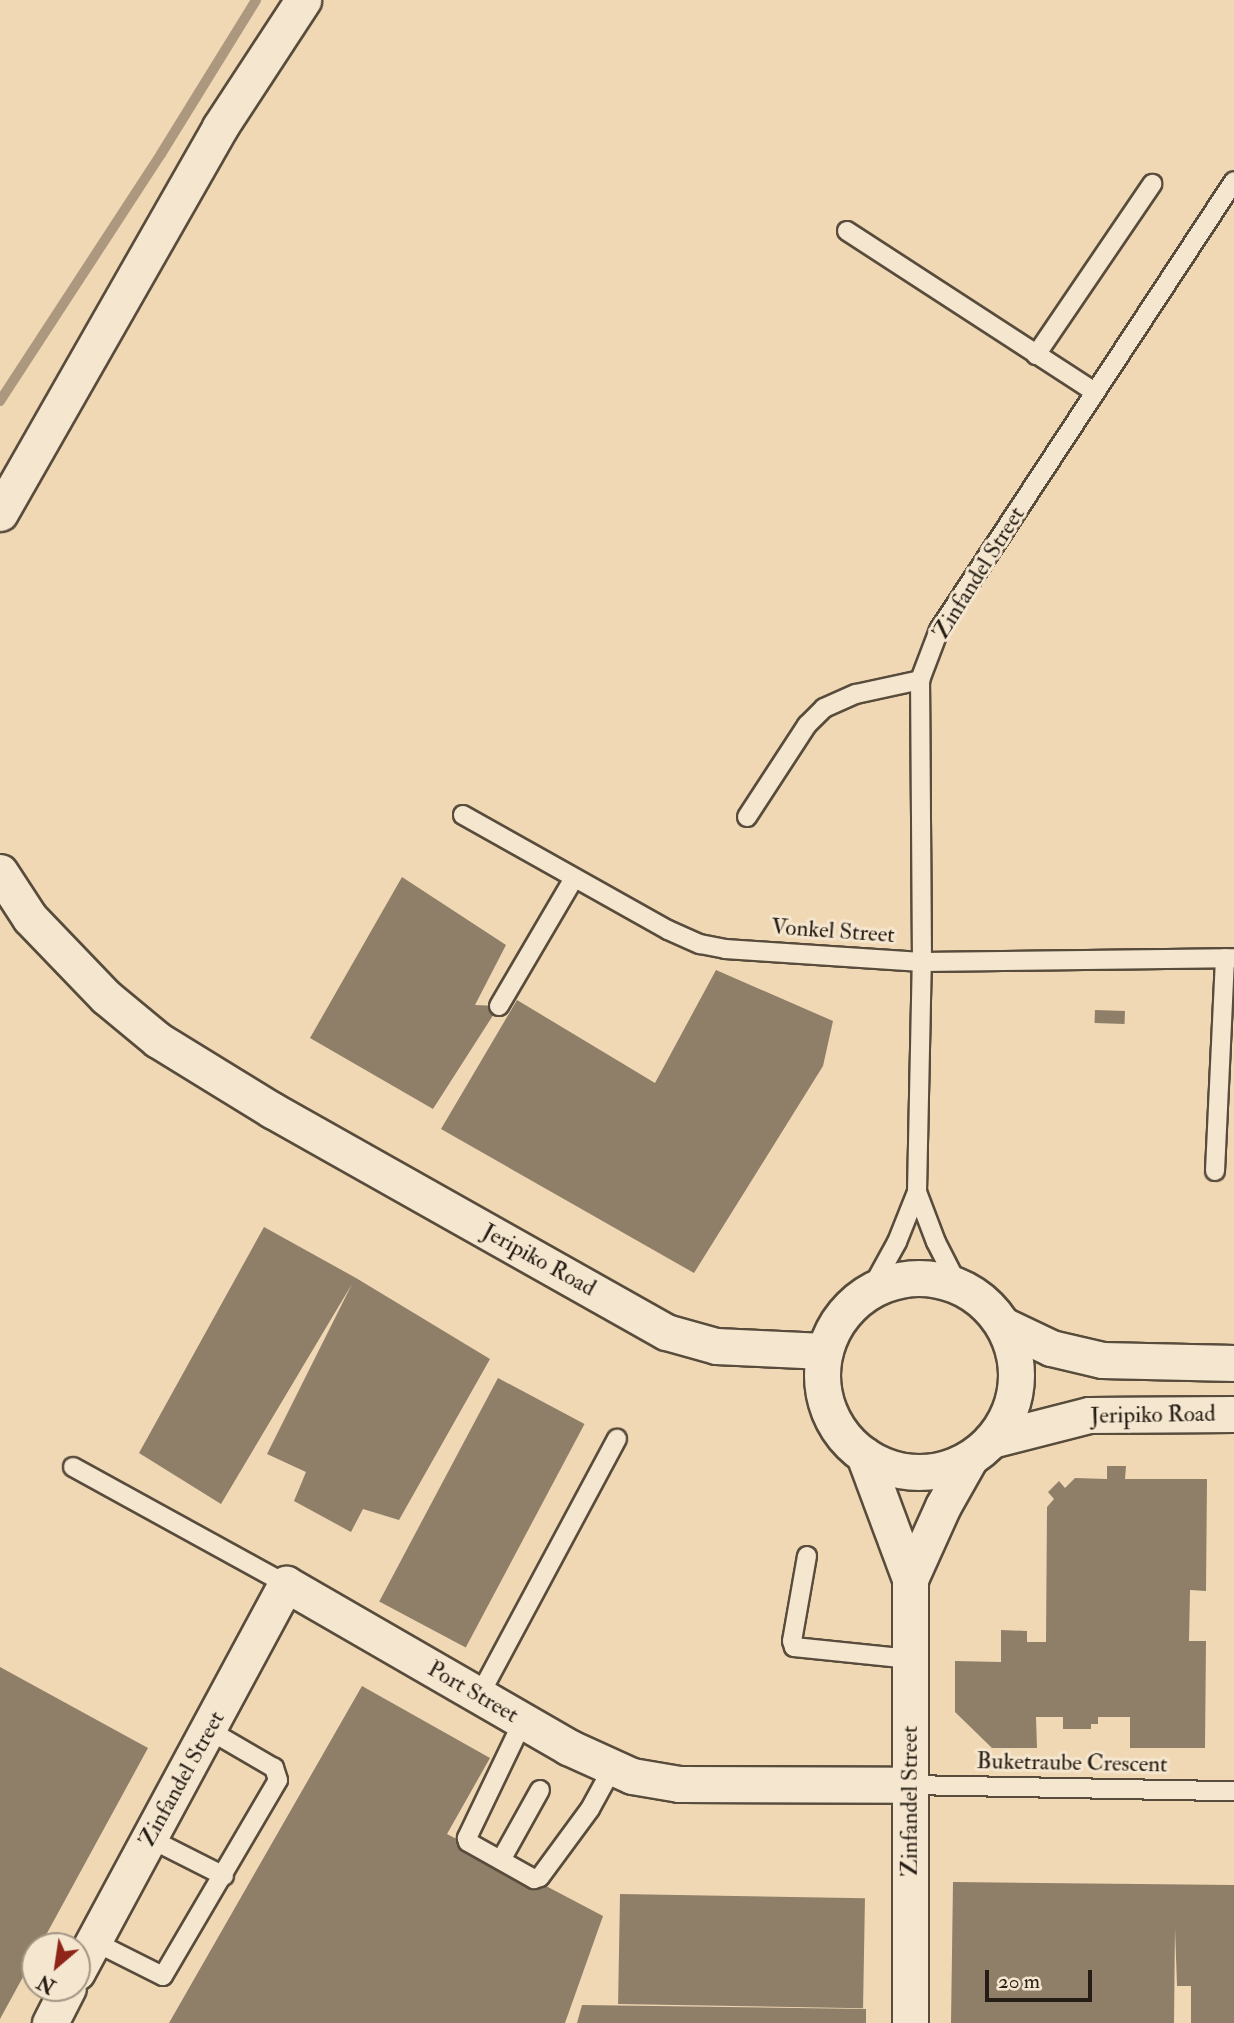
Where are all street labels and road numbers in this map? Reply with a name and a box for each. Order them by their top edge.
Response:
street label: Zinfandel Street [927,502,1031,644]
street label: Vonkel Street [770,913,896,949]
street label: Jeripiko Road [477,1218,601,1302]
street label: Jeripiko Road [1090,1400,1216,1430]
street label: Port Street [423,1655,523,1729]
street label: Zinfandel Street [133,1706,231,1852]
street label: Zinfandel Street [896,1725,924,1877]
street label: Buketraube Crescent [976,1748,1168,1778]

